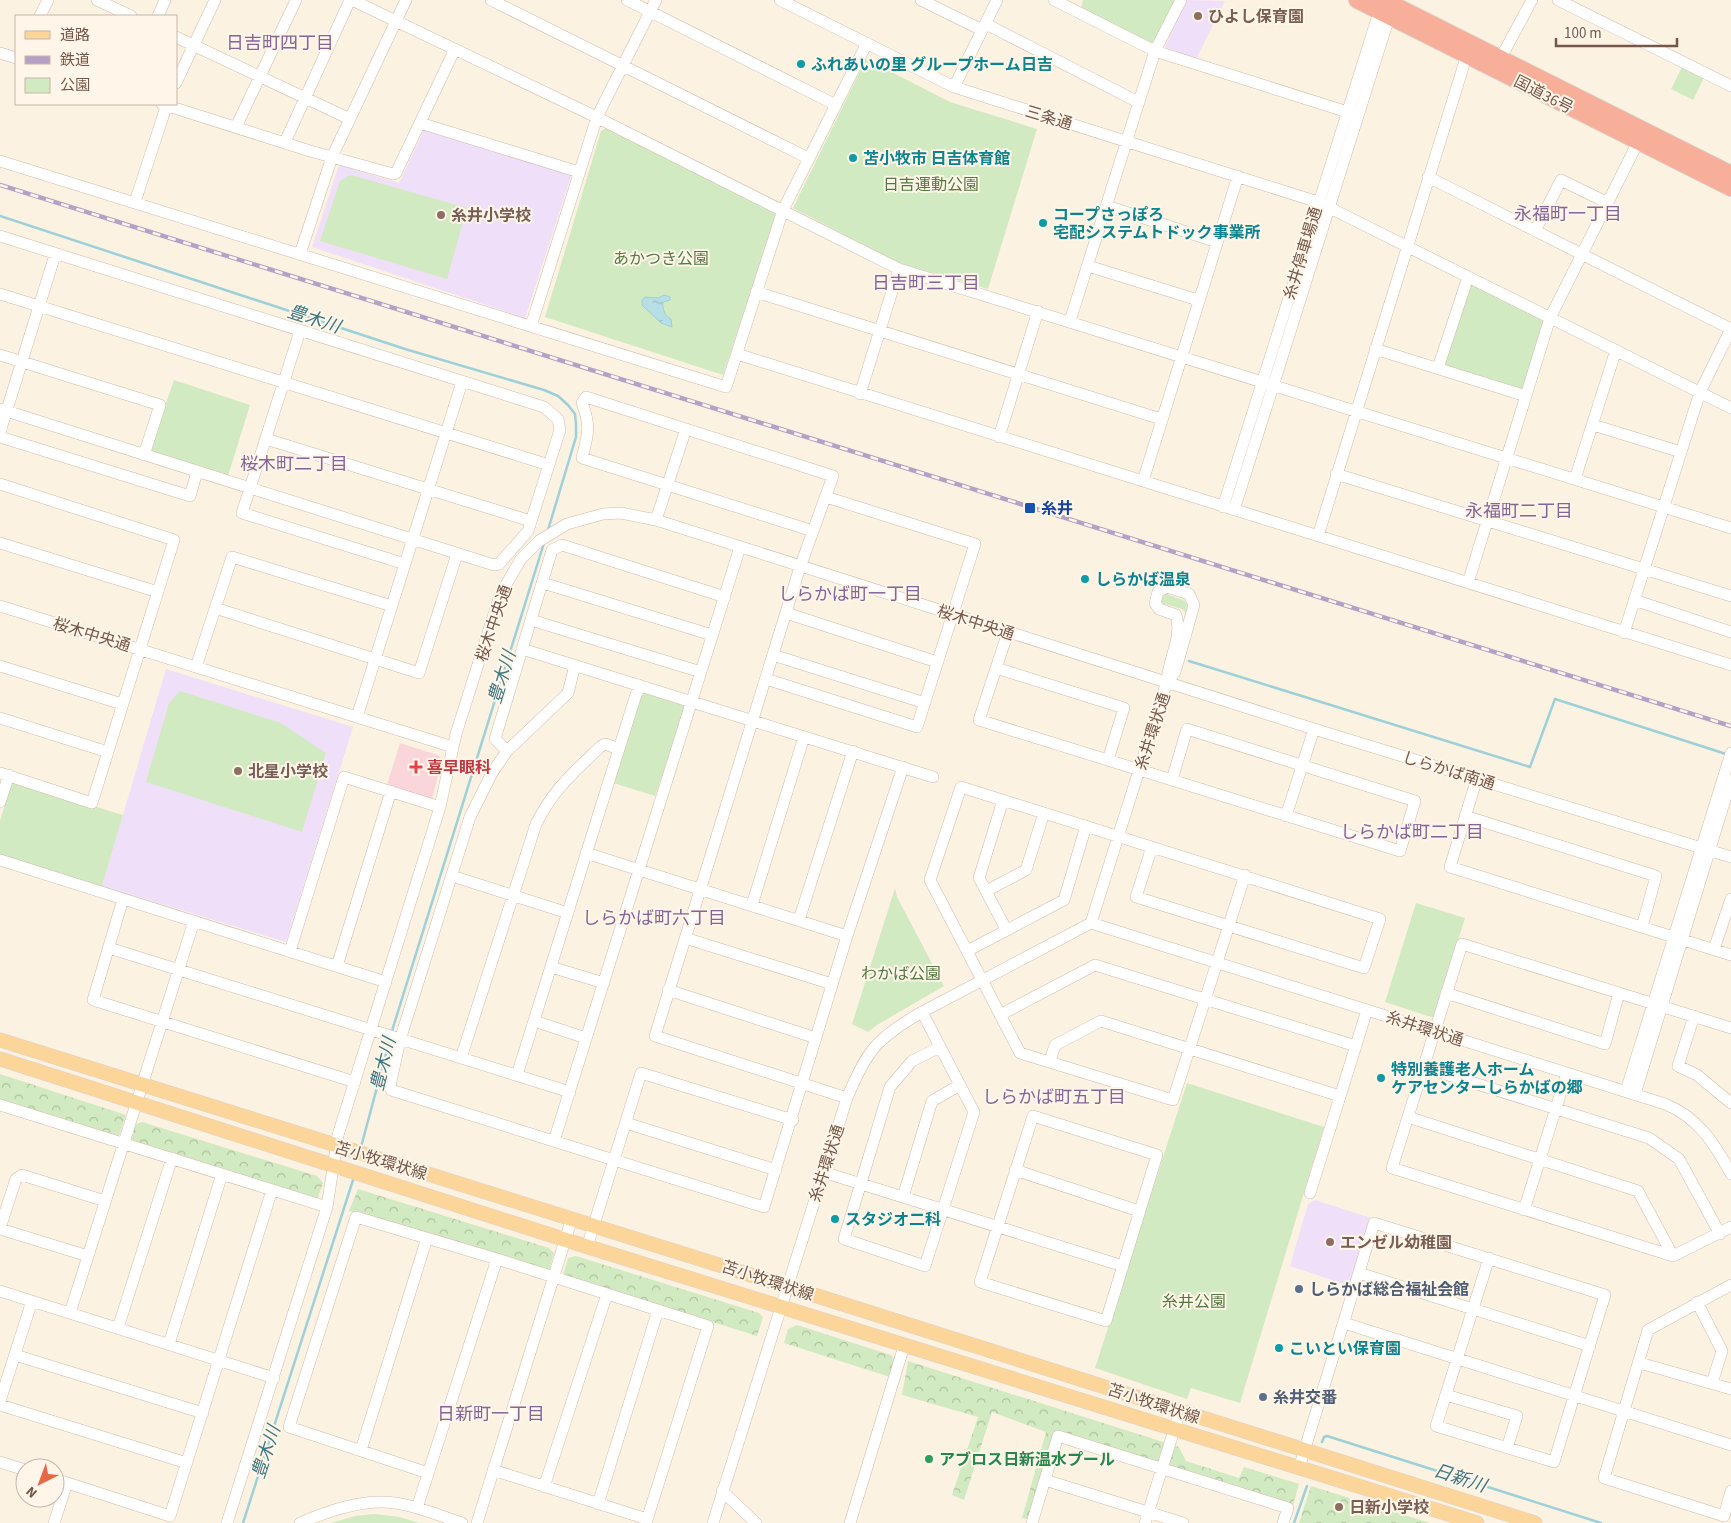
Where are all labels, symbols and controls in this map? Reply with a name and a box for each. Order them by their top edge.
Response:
place label: ひよし保育園 [1208,6,1304,28]
marker: ひよし保育園 [1192,10,1204,22]
legend [15,15,178,105]
scale bar [1556,15,1677,47]
text: 100 m [1564,23,1602,44]
text: 道路 [60,25,90,46]
district label: 日吉町四丁目 [226,31,334,56]
text: 鉄道 [60,50,90,71]
place label: ふれあいの里 グループホーム日吉 [811,54,1053,76]
marker: ふれあいの里 グループホーム日吉 [795,58,807,70]
street label: 国道36号 [1510,71,1577,119]
text: 公園 [60,75,90,96]
street label: 三条通 [1023,100,1075,135]
place label: 苫小牧市 日吉体育館 [863,148,1010,170]
marker: 苫小牧市 日吉体育館 [847,152,859,164]
park label: 日吉運動公園 [883,174,979,196]
district label: 永福町一丁目 [1514,202,1622,227]
place label: コープさっぽろ 宅配システムトドック事業所 [1053,204,1261,244]
street label: 糸井停車場通 [1278,204,1328,302]
place label: 糸井小学校 [451,205,531,227]
marker: 糸井小学校 [435,209,447,221]
marker: コープさっぽろ 宅配システムトドック事業所 [1037,217,1049,229]
park label: あかつき公園 [613,248,709,270]
district label: 日吉町三丁目 [872,271,980,296]
water label: 豊木川 [284,299,345,340]
district label: 桜木町二丁目 [240,452,348,477]
place label: 糸井 [1041,498,1073,520]
district label: 永福町二丁目 [1465,499,1573,524]
marker: 糸井 [1023,501,1037,515]
place label: しらかば温泉 [1095,569,1191,591]
marker: しらかば温泉 [1079,573,1091,585]
street label: 桜木中央通 [471,582,517,665]
district label: しらかば町一丁目 [778,582,922,607]
street label: 桜木中央通 [934,600,1017,646]
street label: 桜木中央通 [50,613,133,657]
water label: 豊木川 [483,646,523,707]
street label: 糸井環状通 [1130,690,1176,773]
street label: しらかば南通 [1400,746,1498,796]
place label: 喜早眼科 [427,757,491,779]
marker: 喜早眼科 [409,760,423,774]
place label: 北星小学校 [248,761,328,783]
marker: 北星小学校 [232,765,244,777]
district label: しらかば町二丁目 [1340,820,1484,845]
district label: しらかば町六丁目 [582,906,726,931]
park label: わかば公園 [861,963,941,985]
street label: 糸井環状通 [1383,1006,1466,1052]
water label: 豊木川 [365,1033,403,1093]
place label: 特別養護老人ホーム ケアセンターしらかばの郷 [1391,1059,1583,1099]
marker: 特別養護老人ホーム ケアセンターしらかばの郷 [1375,1072,1387,1084]
district label: しらかば町五丁目 [982,1085,1126,1110]
street label: 糸井環状通 [804,1122,850,1205]
street label: 苫小牧環状線 [332,1136,430,1186]
place label: スタジオ二科 [845,1209,941,1231]
marker: スタジオ二科 [829,1213,841,1225]
place label: エンゼル幼稚園 [1340,1232,1452,1254]
marker: エンゼル幼稚園 [1324,1236,1336,1248]
street label: 苫小牧環状線 [719,1256,817,1306]
place label: しらかば総合福祉会館 [1309,1279,1469,1301]
marker: しらかば総合福祉会館 [1293,1283,1305,1295]
park label: 糸井公園 [1162,1291,1226,1313]
place label: こいとい保育園 [1289,1338,1401,1360]
marker: こいとい保育園 [1273,1342,1285,1354]
street label: 苫小牧環状線 [1105,1379,1203,1429]
place label: 糸井交番 [1273,1387,1337,1409]
marker: 糸井交番 [1257,1391,1269,1403]
district label: 日新町一丁目 [437,1402,545,1427]
water label: 豊木川 [246,1421,287,1482]
place label: アブロス日新温水プール [939,1449,1115,1471]
marker: アブロス日新温水プール [923,1453,935,1465]
north arrow [15,1458,65,1508]
water label: 日新川 [1430,1458,1491,1499]
text: N [22,1481,42,1502]
place label: 日新小学校 [1349,1497,1429,1519]
marker: 日新小学校 [1333,1501,1345,1513]

